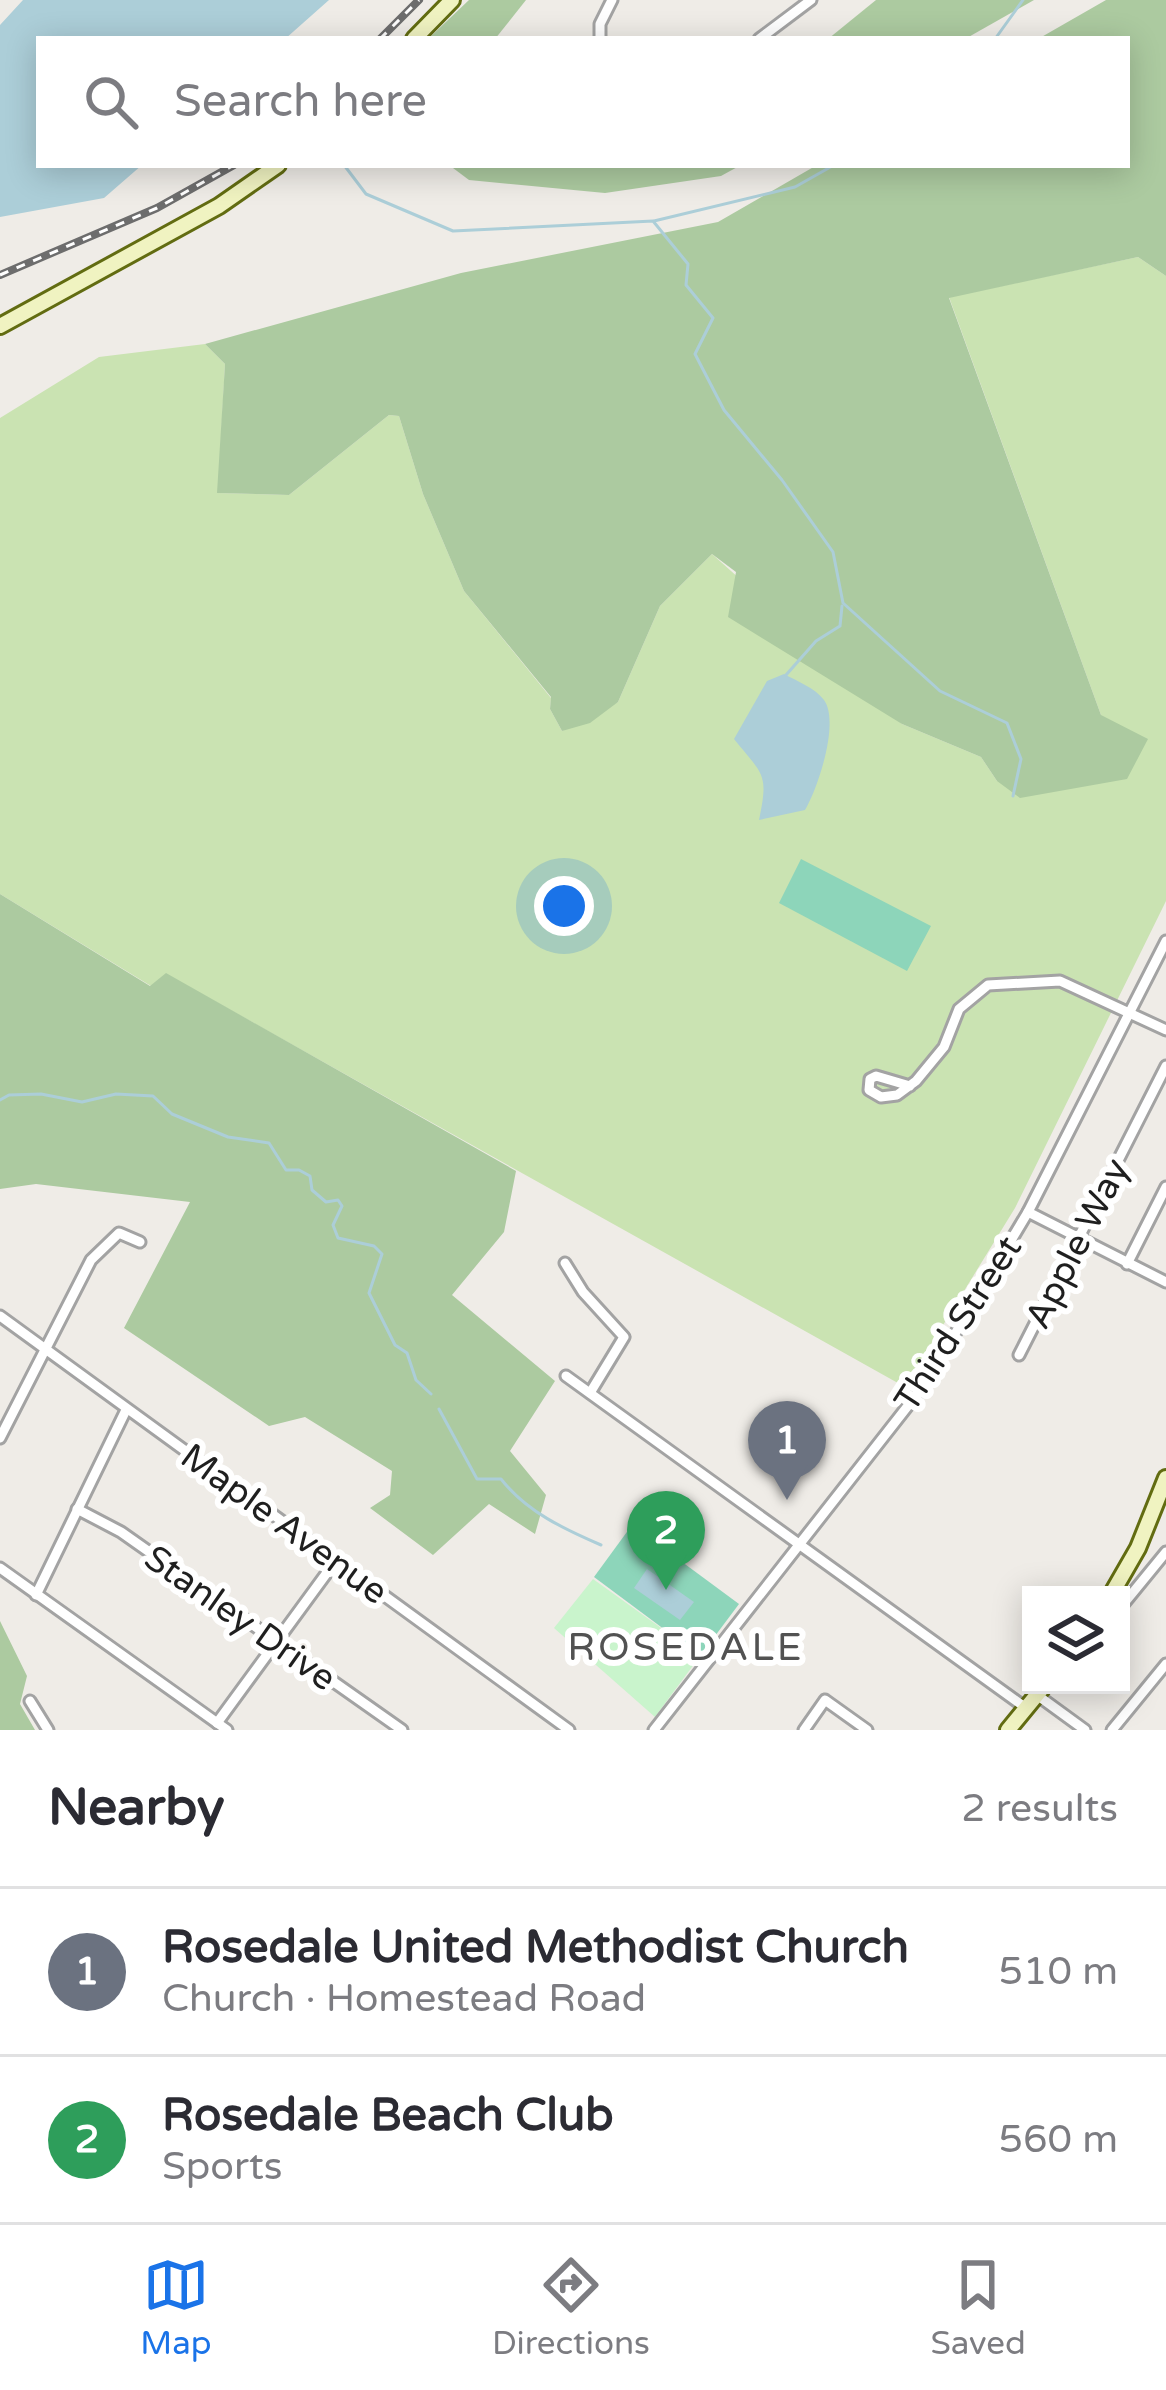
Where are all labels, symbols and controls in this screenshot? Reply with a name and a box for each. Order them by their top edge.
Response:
search box [36,36,1130,168]
icon: search [78,69,144,135]
text: Search here [174,75,427,129]
your location [534,876,594,936]
street label: Apple Way [1016,1152,1138,1336]
street label: Third Street [886,1228,1031,1420]
pin: 1 [748,1401,826,1500]
street label: Maple Avenue [172,1435,396,1614]
pin: 2 [627,1491,705,1590]
street label: Stanley Drive [136,1536,344,1700]
map controls [1022,1586,1130,1694]
button: layers [1022,1586,1130,1694]
district label: ROSEDALE [567,1624,805,1671]
text: Nearby [48,1777,225,1839]
text: 2 results [961,1785,1118,1832]
text: Rosedale United Methodist Church [162,1921,909,1975]
text: 1 [75,1948,99,1995]
text: 510 m [999,1948,1118,1995]
text: Church · Homestead Road [162,1975,646,2022]
text: Rosedale Beach Club [162,2089,614,2143]
text: 2 [75,2116,99,2163]
text: 560 m [999,2116,1118,2163]
text: Sports [162,2143,283,2190]
tab: Map [140,2252,212,2363]
tab: Directions [492,2252,650,2363]
tab: Saved [930,2252,1026,2363]

